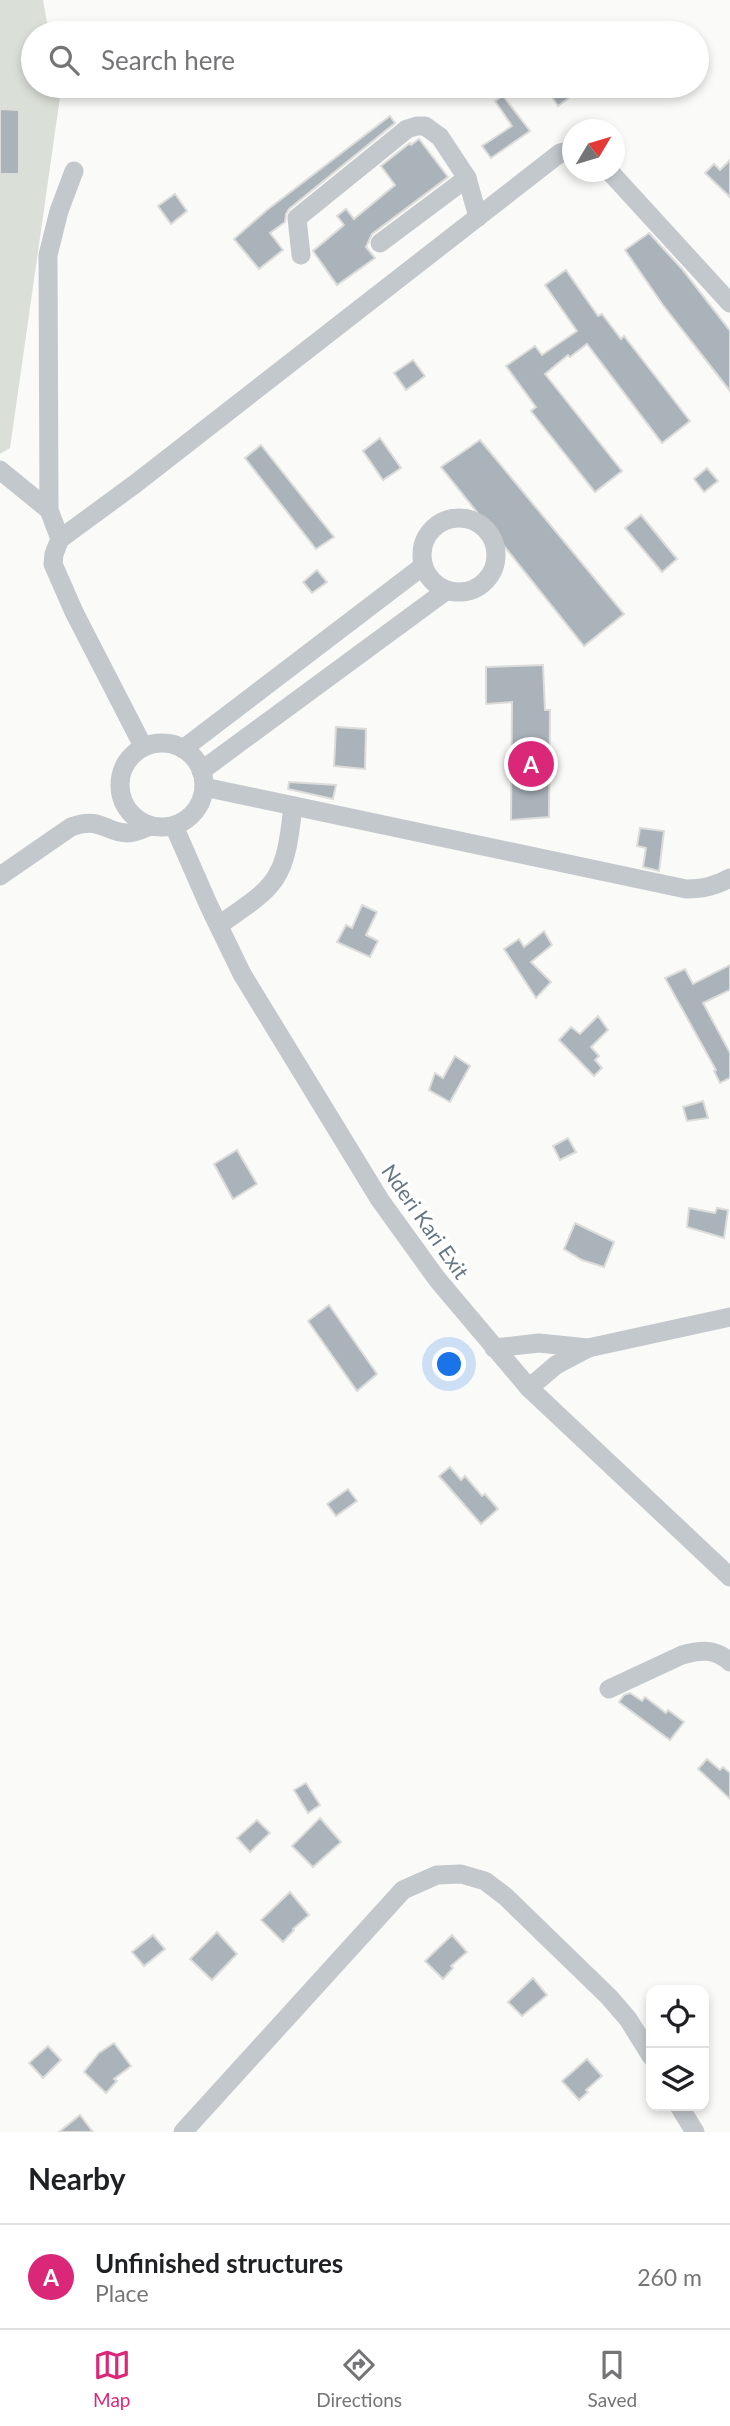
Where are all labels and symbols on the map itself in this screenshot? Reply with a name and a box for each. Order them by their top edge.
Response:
north arrow [562,119,625,182]
pin: A [508,738,554,790]
street label: Nderi Kari Exit [377,1159,475,1283]
your location [432,1347,466,1381]

